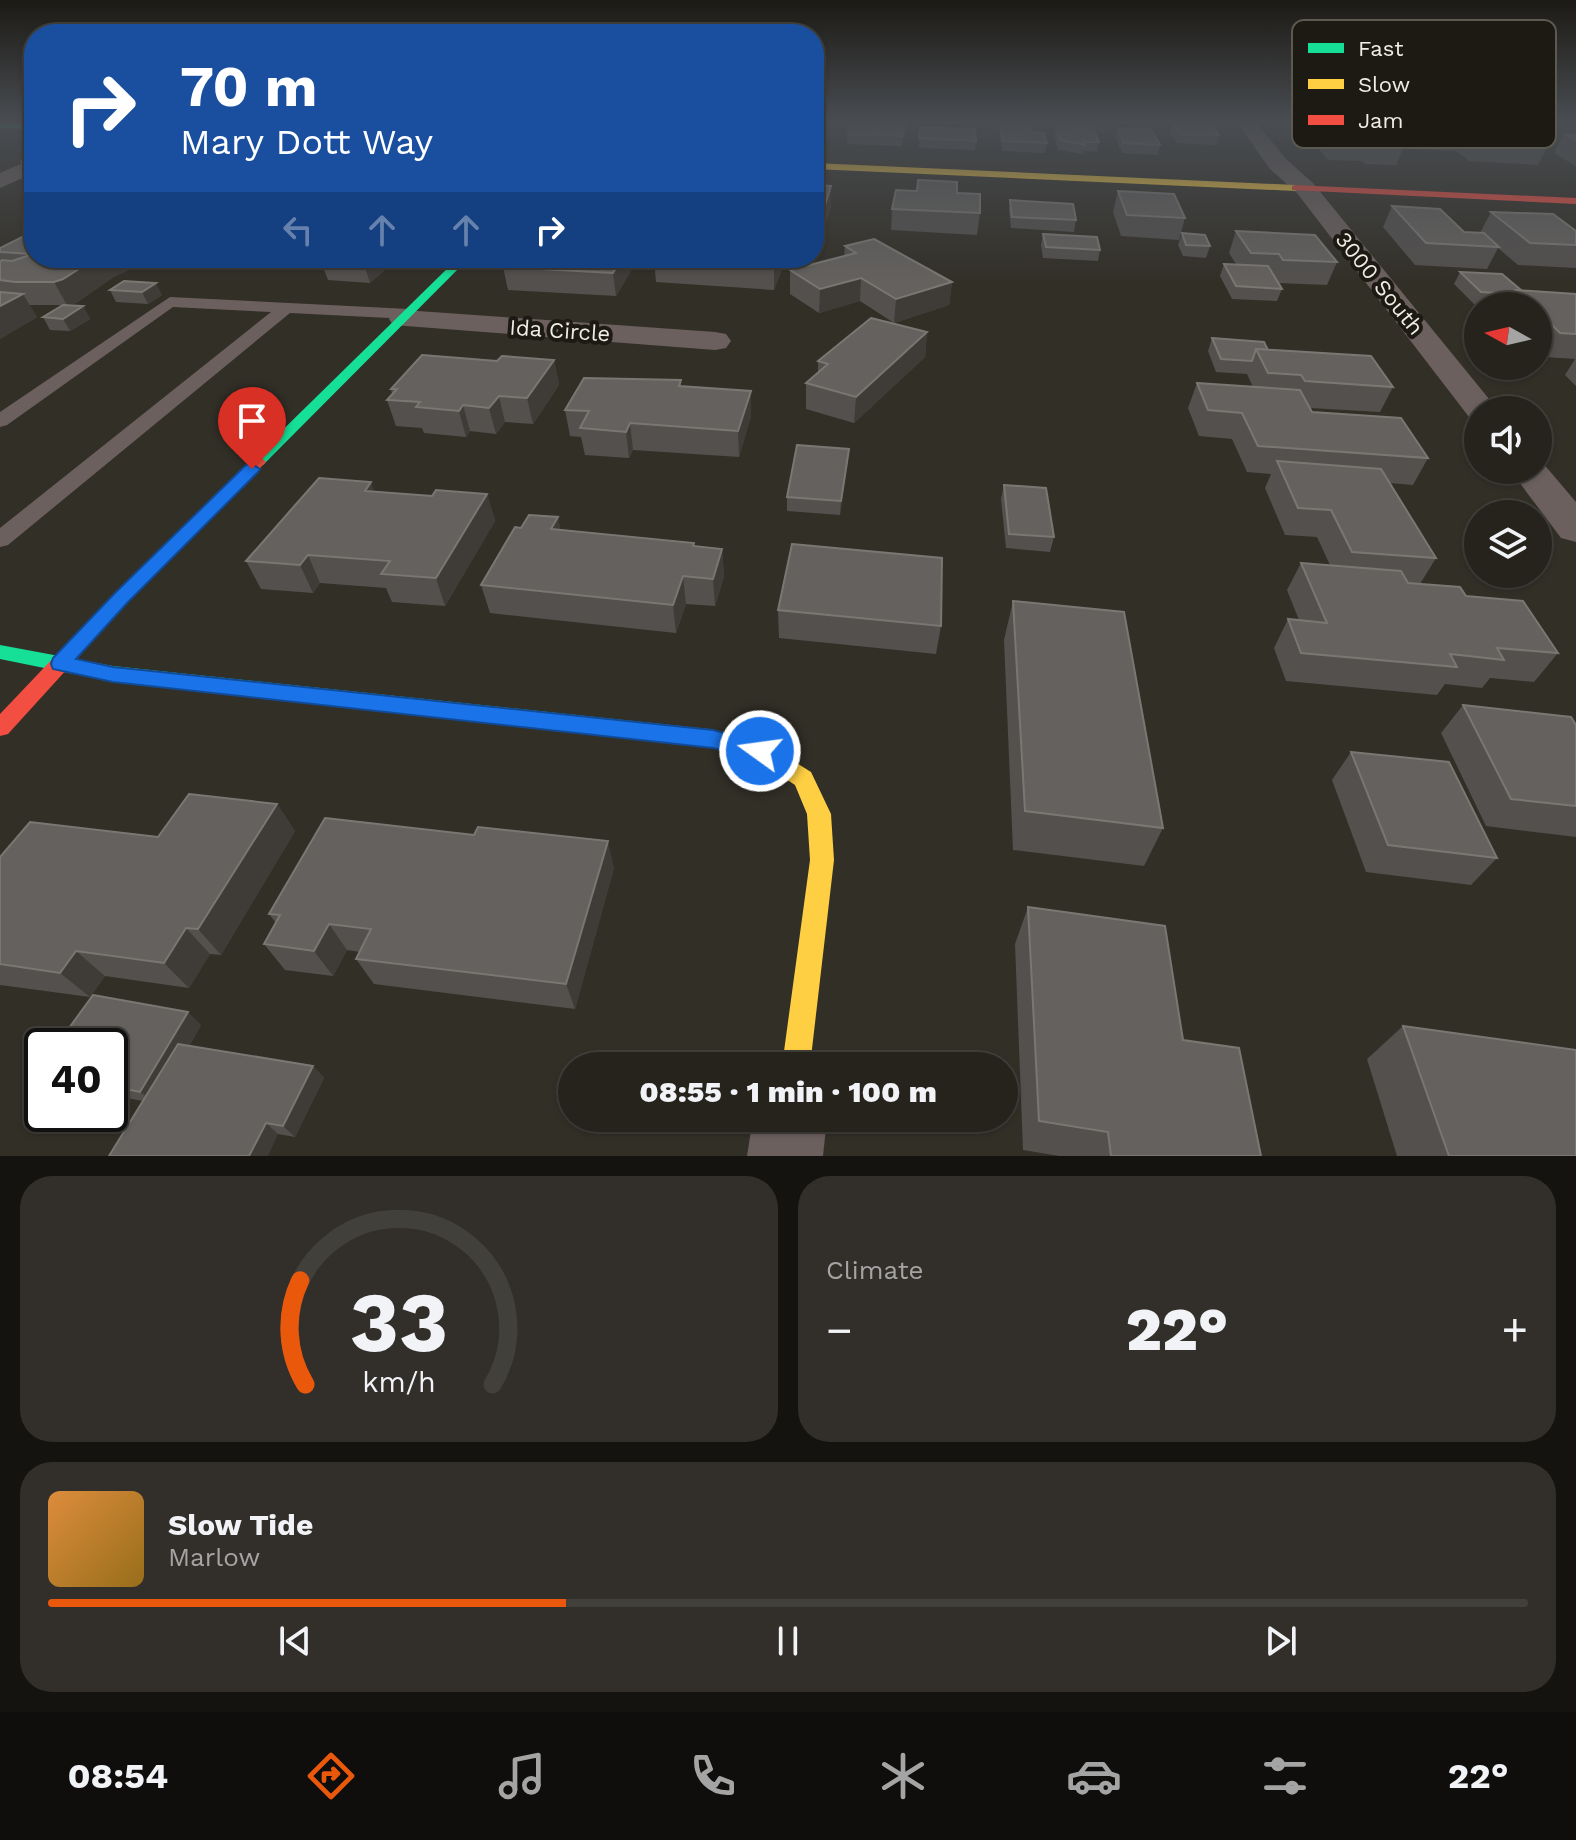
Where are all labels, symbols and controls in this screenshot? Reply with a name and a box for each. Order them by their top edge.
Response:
legend [1292,20,1556,148]
text: Fast [1358,36,1404,61]
text: 70 m [180,54,317,120]
icon: right [48,56,152,160]
text: Slow [1358,72,1410,97]
text: Jam [1358,108,1403,133]
text: Mary Dott Way [180,121,433,163]
icon: left [276,208,320,252]
icon: ahead [360,208,404,252]
icon: ahead [444,208,488,252]
icon: right [528,208,572,252]
street label: 3000 South [1331,227,1429,340]
north arrow [1464,292,1552,380]
map controls [1464,292,1552,588]
street label: Ida Circle [509,315,611,346]
pin [218,387,286,469]
button: sound [1464,396,1552,484]
icon: arrive [230,399,274,443]
button: layers [1464,500,1552,588]
position arrow [718,709,802,793]
speed limit sign: 40 [24,1028,128,1132]
text: 08:55 · 1 min · 100 m [639,1074,937,1109]
text: Climate [826,1255,924,1285]
text: 33 [350,1274,448,1371]
text: 22° [1126,1294,1228,1365]
text: − [826,1304,853,1356]
text: + [1501,1304,1528,1356]
text: km/h [362,1365,436,1399]
text: Slow Tide [168,1507,313,1542]
text: Marlow [168,1542,260,1572]
icon: previous [273,1619,317,1663]
icon: pause [766,1619,810,1663]
icon: next [1259,1619,1303,1663]
icon: directions [303,1748,359,1804]
icon: music [494,1748,550,1804]
icon: phone [685,1748,741,1804]
icon: climate [875,1748,931,1804]
icon: car [1066,1748,1122,1804]
icon: filters [1257,1748,1313,1804]
text: 08:54 [67,1755,168,1797]
text: 22° [1448,1755,1509,1797]

